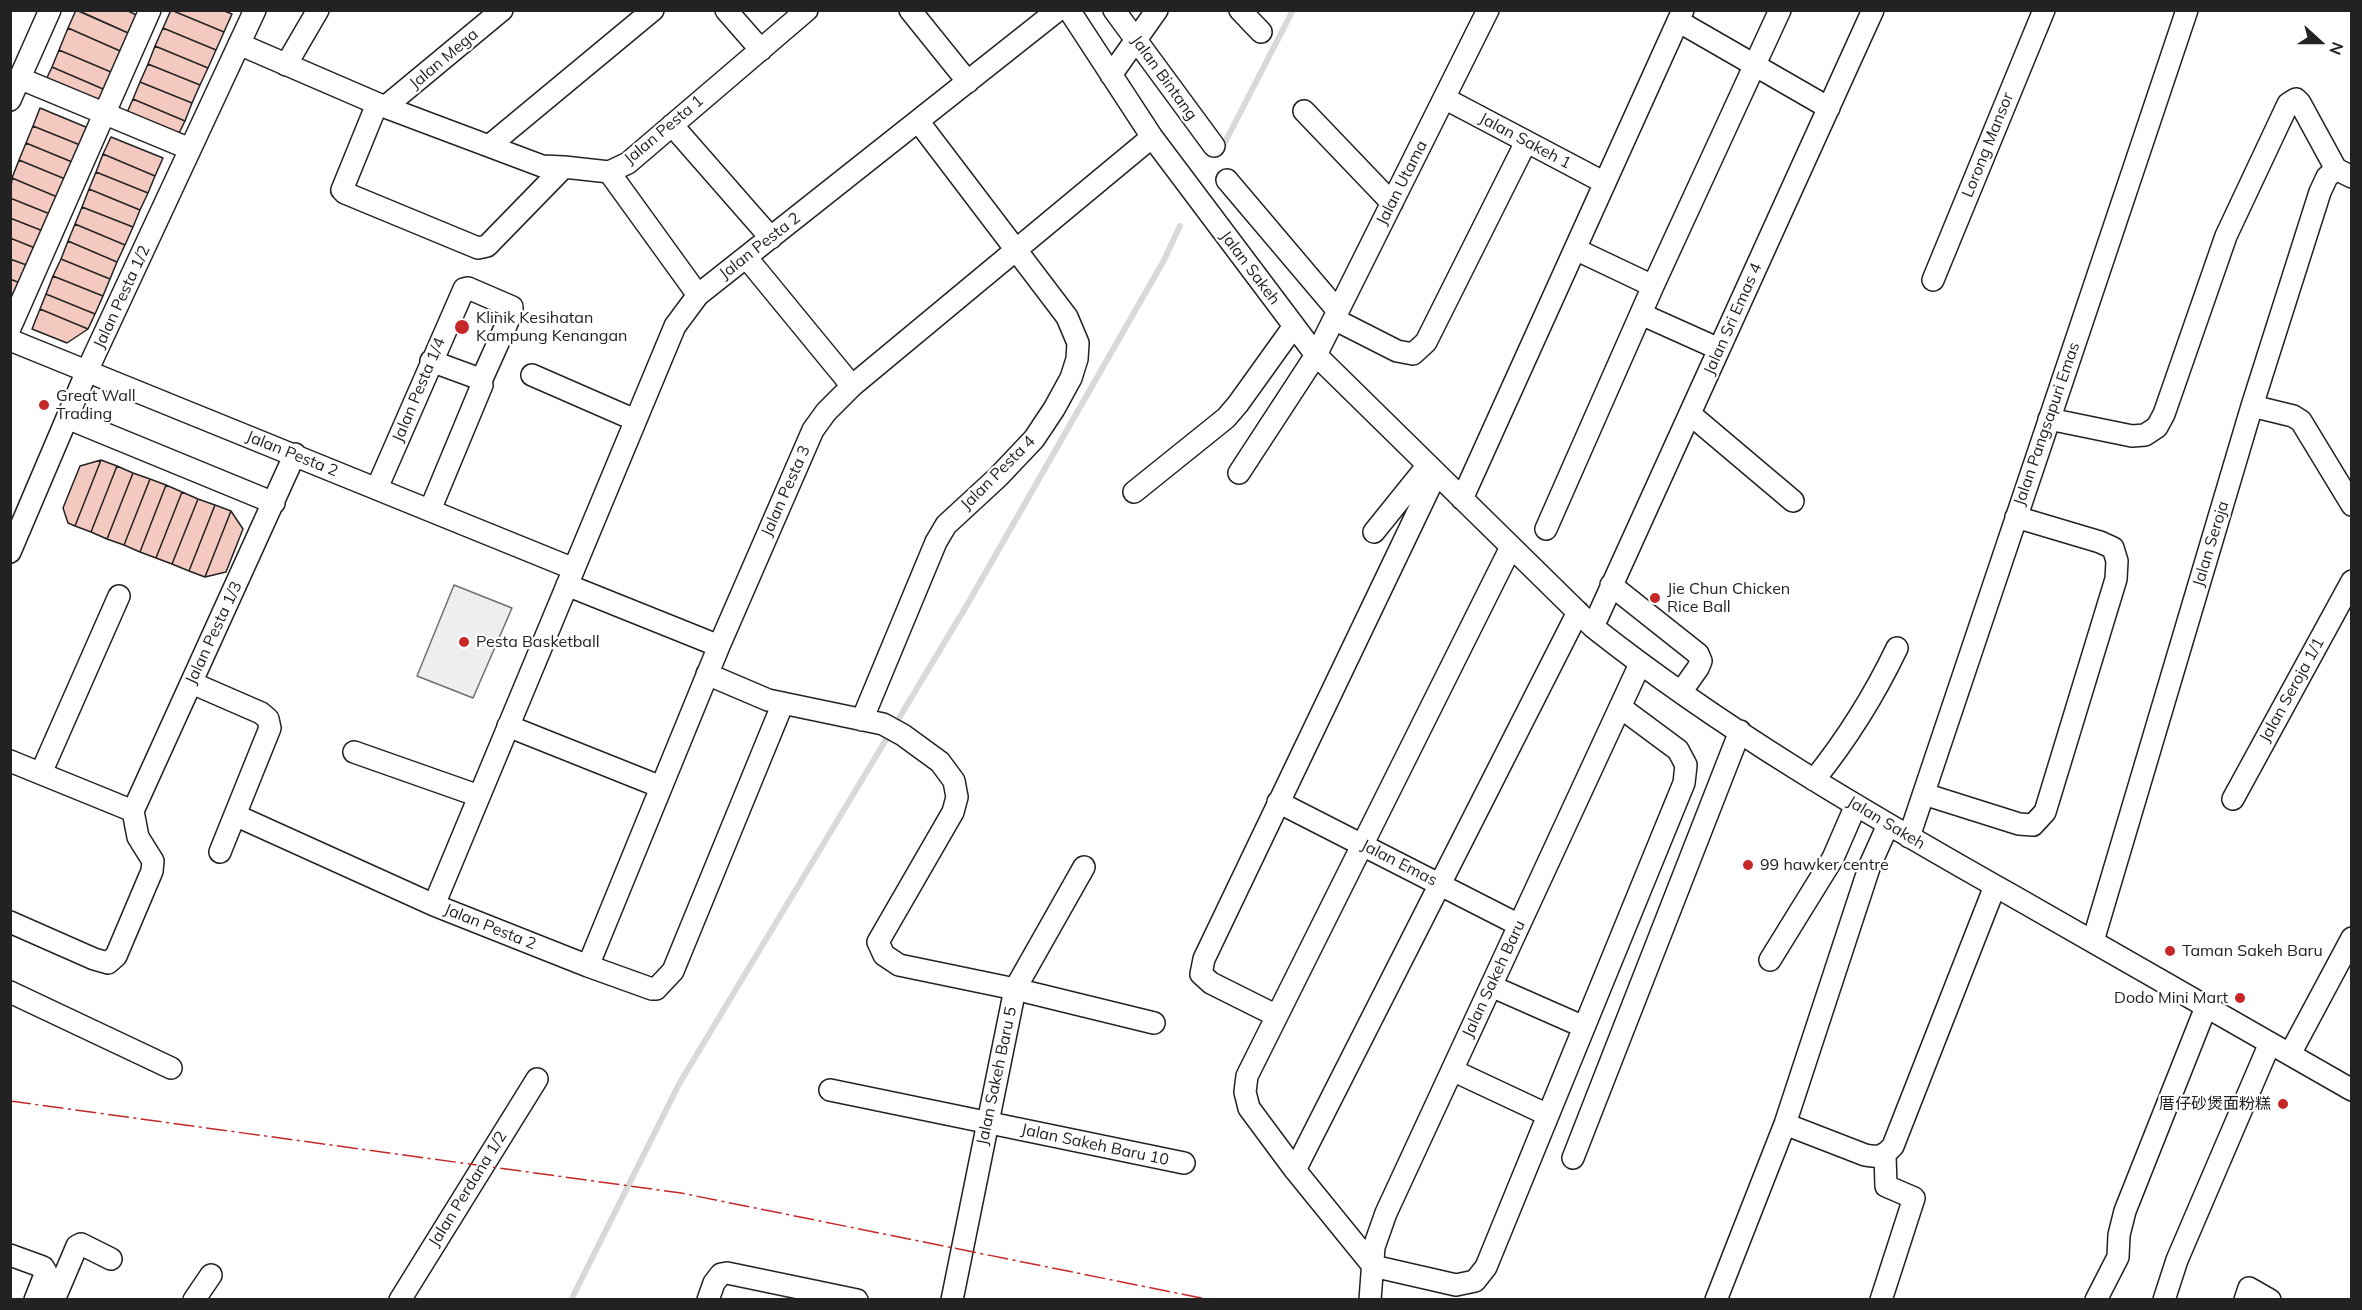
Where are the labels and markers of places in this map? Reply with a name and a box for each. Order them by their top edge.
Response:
place label: Klinik Kesihatan Kampung Kenangan [476,308,627,346]
marker: Klinik Kesihatan Kampung Kenangan [453,318,471,336]
place label: Great Wall Trading [56,386,136,424]
marker: Great Wall Trading [37,398,51,412]
place label: Jie Chun Chicken Rice Ball [1667,579,1790,617]
marker: Jie Chun Chicken Rice Ball [1648,591,1662,605]
place label: Pesta Basketball [476,632,600,652]
marker: Pesta Basketball [457,635,471,649]
place label: 99 hawker centre [1760,855,1889,875]
marker: 99 hawker centre [1741,858,1755,872]
place label: Taman Sakeh Baru [2182,941,2323,961]
marker: Taman Sakeh Baru [2163,944,2177,958]
place label: Dodo Mini Mart [2114,988,2228,1008]
marker: Dodo Mini Mart [2233,991,2247,1005]
place label: 厝仔砂煲面粉糕 [2159,1094,2271,1114]
marker: 厝仔砂煲面粉糕 [2276,1097,2290,1111]

